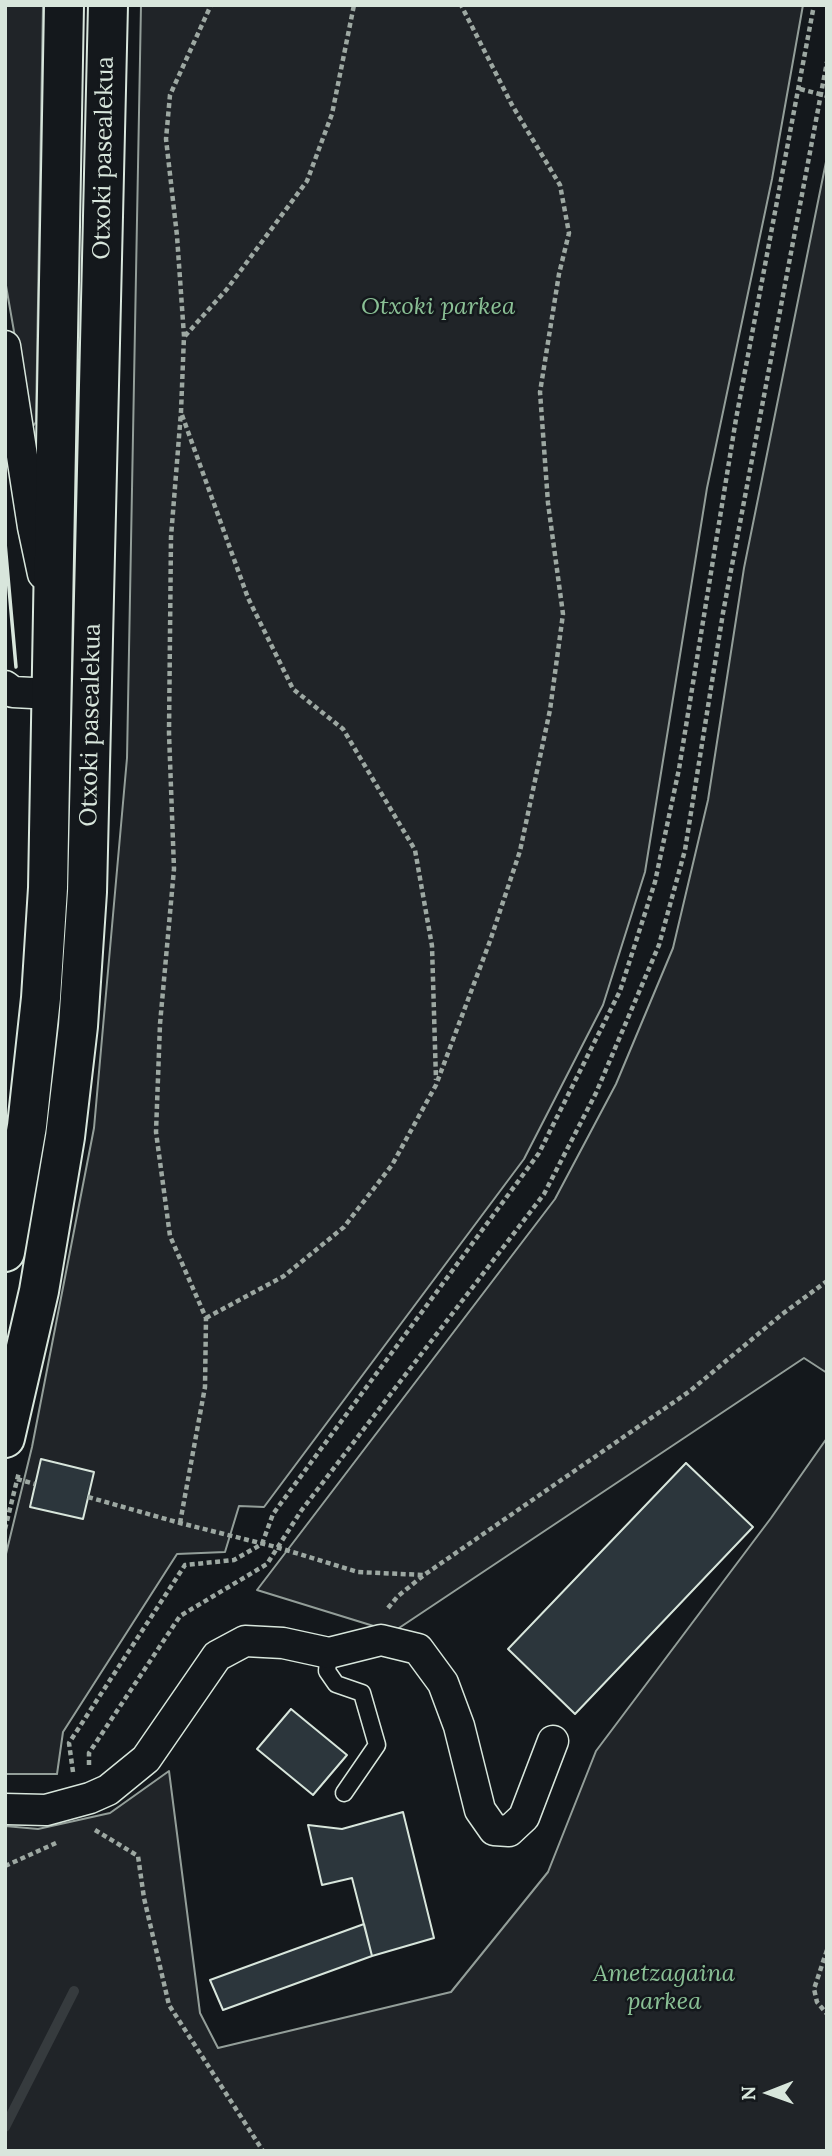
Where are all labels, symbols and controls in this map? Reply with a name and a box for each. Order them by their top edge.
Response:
street label: Otxoki pasealekua [88,56,120,260]
park label: Otxoki parkea [361,293,515,321]
street label: Otxoki pasealekua [75,623,107,827]
park label: Ametzagaina parkea [593,1960,735,2016]
north arrow [734,2058,804,2128]
text: N [736,2086,760,2101]

